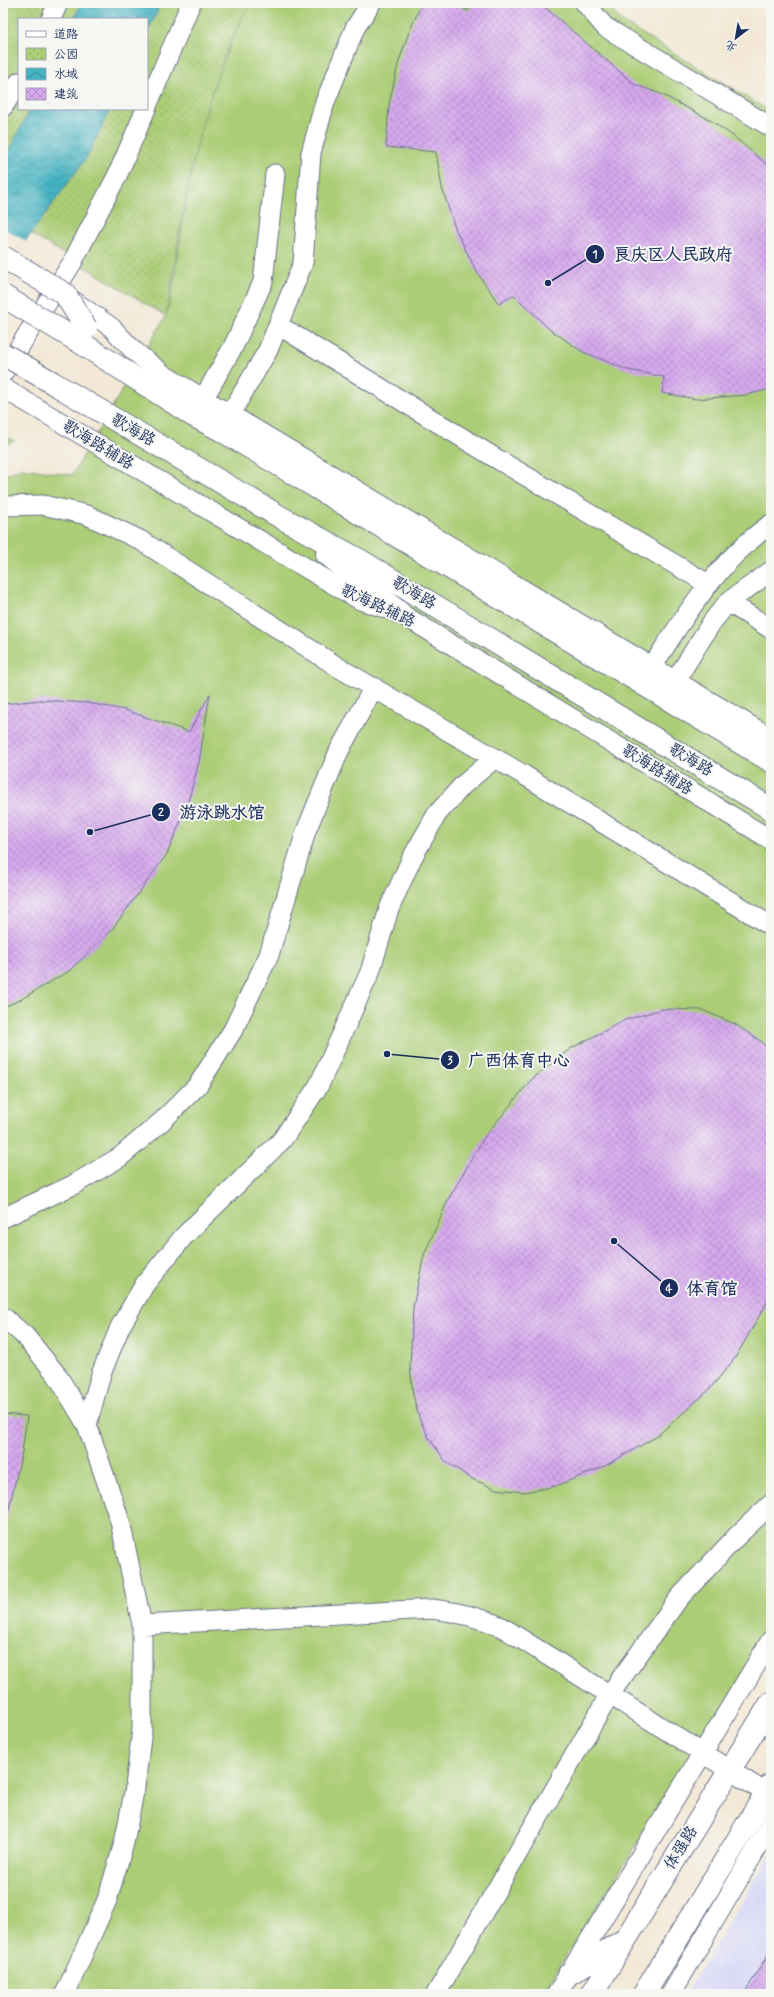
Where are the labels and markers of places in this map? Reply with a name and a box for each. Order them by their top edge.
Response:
callout: 良庆区人民政府 [585,240,740,269]
callout: 游泳跳水馆 [151,798,272,827]
callout: 广西体育中心 [440,1046,578,1075]
callout: 体育馆 [659,1273,746,1302]

